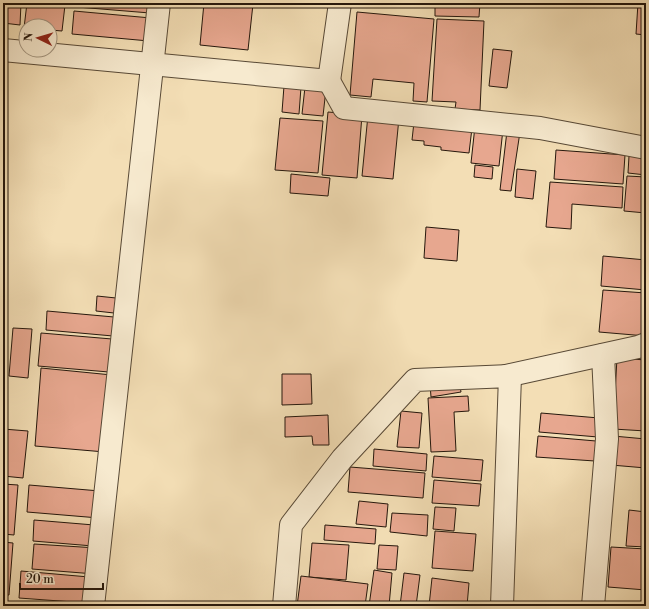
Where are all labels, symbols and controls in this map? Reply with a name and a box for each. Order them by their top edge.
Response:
north arrow [18,18,58,58]
text: N [22,32,36,42]
scale bar [20,565,103,591]
text: 20 m [26,572,54,587]

